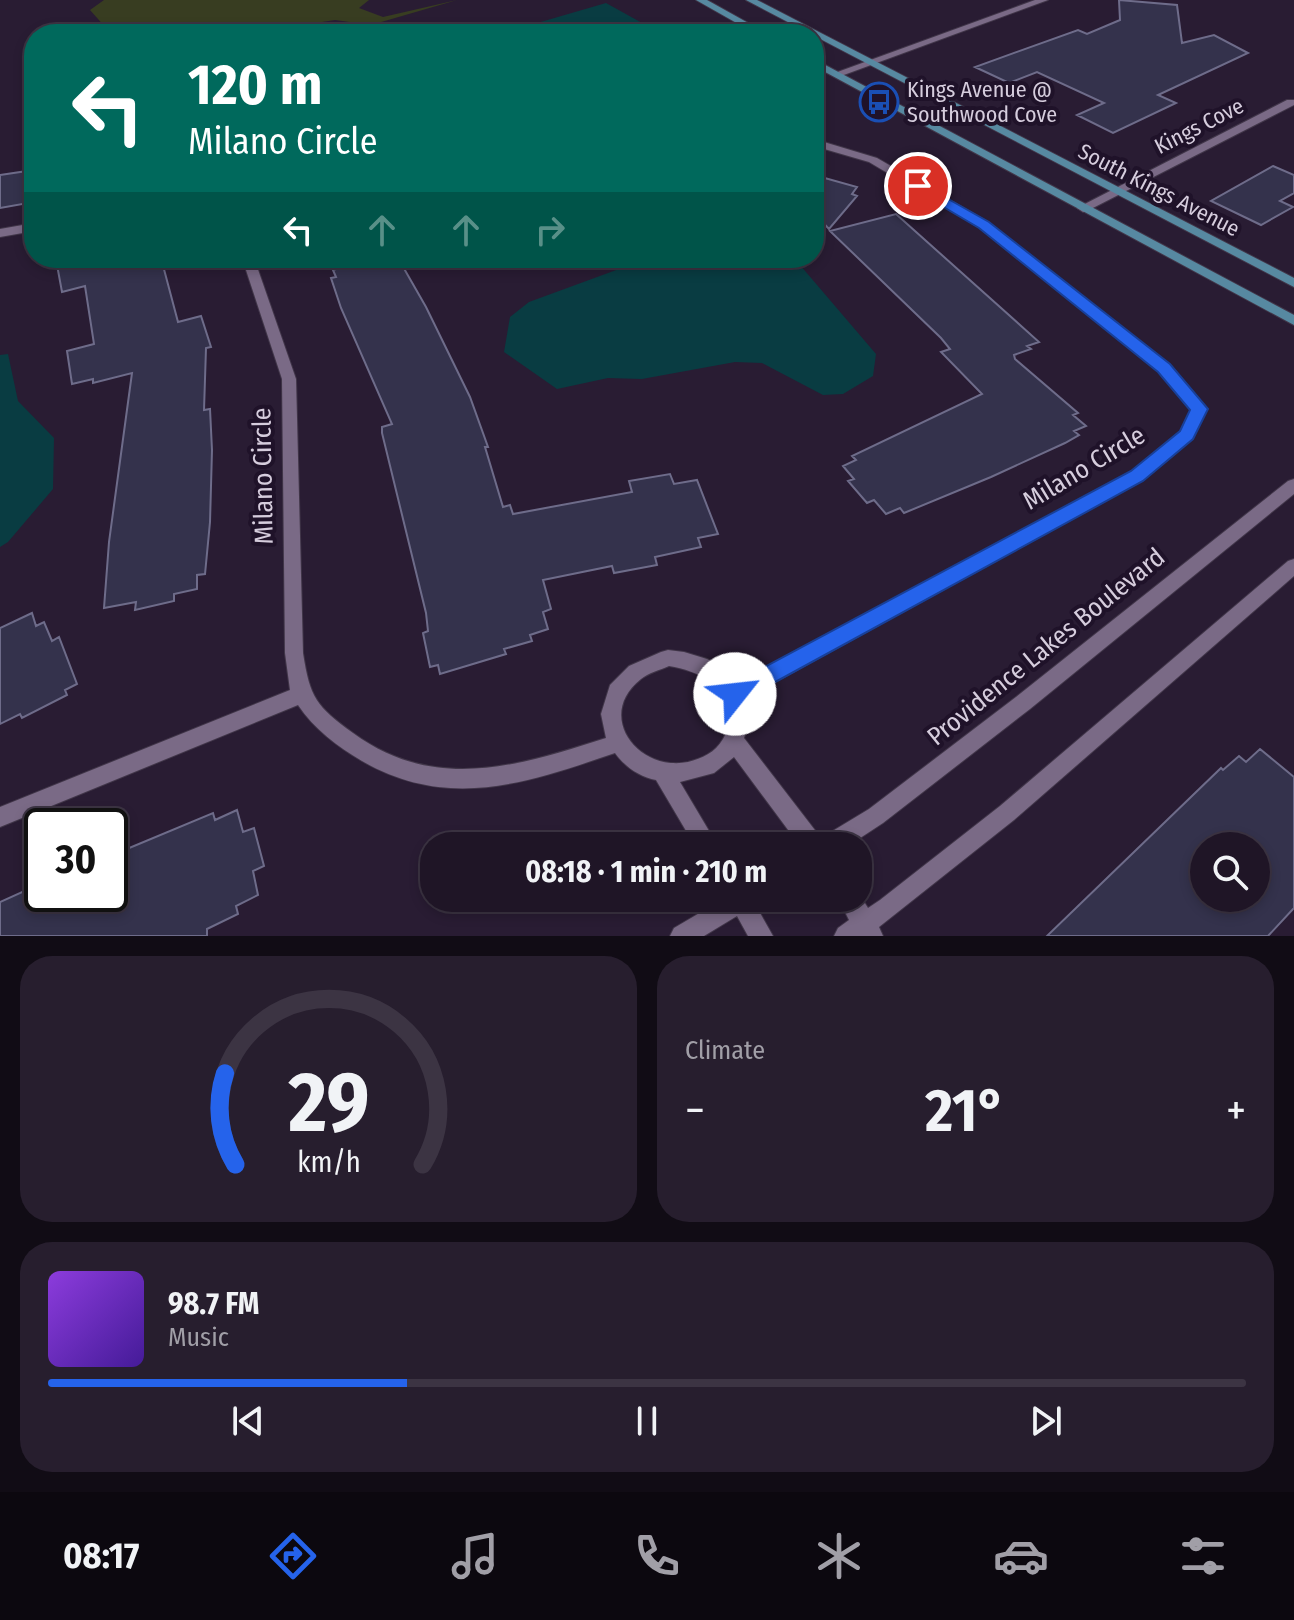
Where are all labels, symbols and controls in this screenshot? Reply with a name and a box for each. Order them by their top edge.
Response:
text: 120 m [188,52,323,119]
icon: left [56,56,160,160]
place label: Kings Avenue @ Southwood Cove [907,76,1057,128]
bus stop icon: Kings Avenue @ Southwood Cove [858,81,900,123]
street label: Kings Cove [1150,92,1248,160]
text: Milano Circle [188,120,377,164]
street label: South Kings Avenue [1074,138,1244,242]
pin [884,152,952,220]
icon: arrive [896,164,940,208]
icon: left [276,208,320,252]
icon: ahead [360,208,404,252]
icon: ahead [444,208,488,252]
icon: right [528,208,572,252]
street label: Milano Circle [246,407,280,545]
street label: Milano Circle [1017,419,1151,517]
street label: Providence Lakes Boulevard [921,542,1171,752]
position arrow [693,652,777,736]
speed limit sign: 30 [24,808,128,912]
map controls [1190,832,1270,912]
button: search [1190,832,1270,912]
text: 08:18 · 1 min · 210 m [525,854,767,890]
text: Climate [685,1035,765,1066]
text: 29 [287,1053,369,1153]
text: 21° [925,1075,1006,1147]
text: − [685,1084,705,1137]
text: + [1226,1084,1246,1137]
text: km/h [297,1145,360,1180]
text: 98.7 FM [168,1286,259,1322]
text: Music [168,1322,229,1353]
icon: previous [226,1399,270,1443]
icon: pause [625,1399,669,1443]
icon: next [1024,1399,1068,1443]
icon: directions [265,1528,321,1584]
icon: music [447,1528,503,1584]
icon: phone [629,1528,685,1584]
icon: climate [811,1528,867,1584]
icon: car [993,1528,1049,1584]
icon: filters [1175,1528,1231,1584]
text: 08:17 [63,1534,139,1578]

